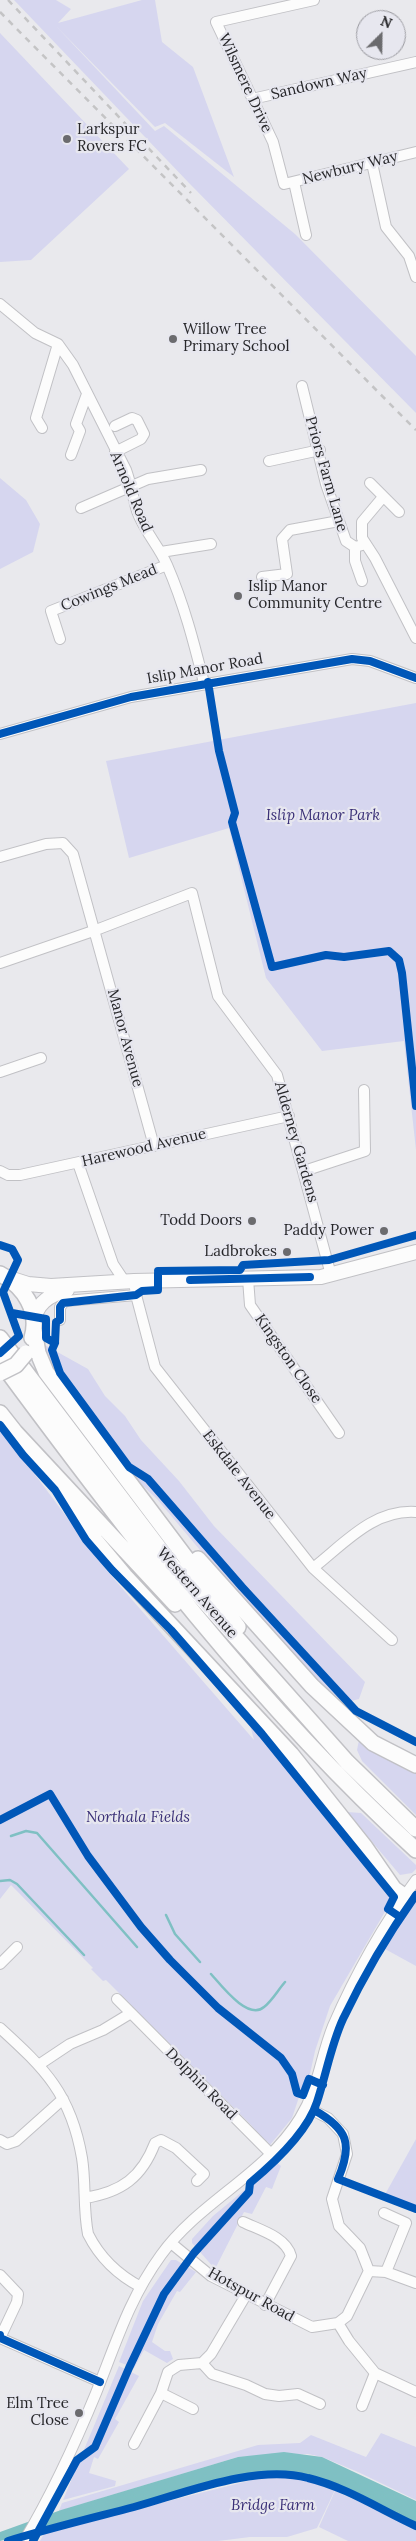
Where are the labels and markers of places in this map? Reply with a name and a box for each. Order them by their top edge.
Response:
place label: Larkspur Rovers FC [77,121,147,156]
marker: Larkspur Rovers FC [61,133,73,145]
place label: Willow Tree Primary School [183,321,290,356]
marker: Willow Tree Primary School [167,333,179,345]
place label: Islip Manor Community Centre [248,578,382,613]
marker: Islip Manor Community Centre [232,590,244,602]
place label: Todd Doors [160,1212,242,1230]
marker: Todd Doors [246,1215,258,1227]
place label: Paddy Power [284,1222,374,1240]
marker: Paddy Power [378,1225,390,1237]
place label: Ladbrokes [204,1243,277,1261]
marker: Ladbrokes [281,1246,293,1258]
place label: Elm Tree Close [6,2395,69,2430]
marker: Elm Tree Close [73,2407,85,2419]

